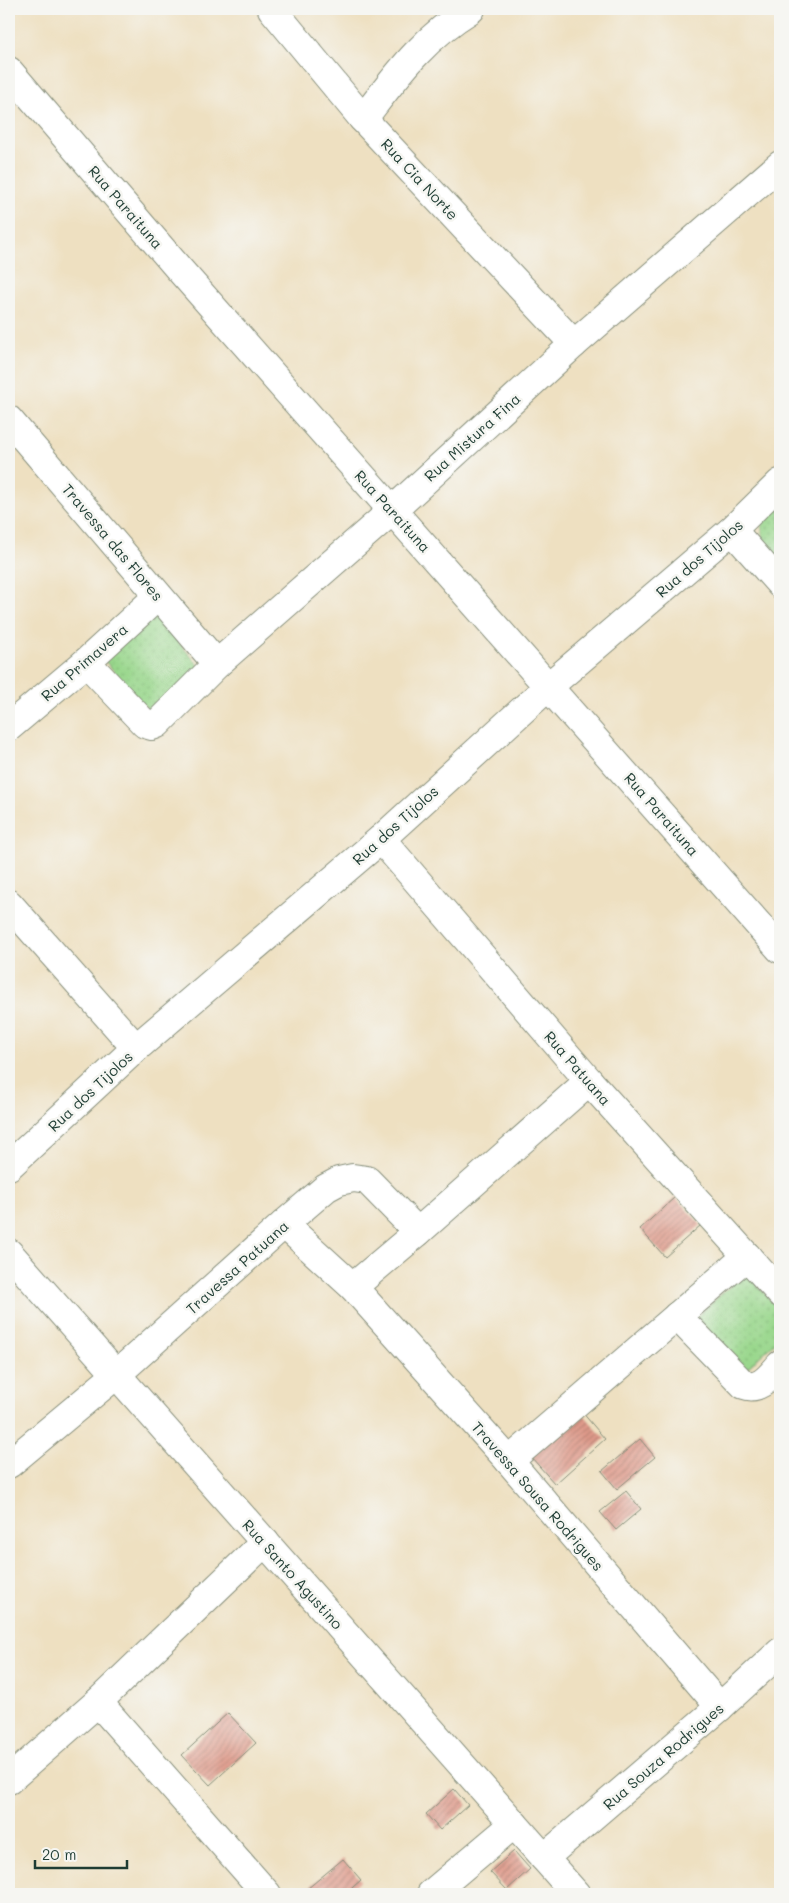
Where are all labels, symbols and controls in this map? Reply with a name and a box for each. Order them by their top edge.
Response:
street label: Rua Cia Norte [377,134,463,224]
street label: Rua Paraituna [84,161,168,253]
street label: Rua Mistura Fina [420,388,524,486]
street label: Rua Paraituna [351,466,435,556]
street label: Travessa das Flores [58,479,168,605]
street label: Rua dos Tijolos [651,515,747,601]
street label: Rua Primavera [36,619,132,705]
street label: Rua Paraituna [620,768,704,860]
street label: Rua dos Tijolos [348,781,442,869]
street label: Rua Patuana [540,1027,616,1109]
street label: Rua dos Tijolos [43,1046,137,1136]
street label: Travessa Patuana [181,1216,293,1318]
street label: Travessa Sousa Rodrigues [468,1417,608,1575]
street label: Rua Santo Agustino [238,1515,348,1633]
street label: Rua Souza Rodrigues [598,1698,728,1814]
scale bar [35,1838,128,1870]
text: 20 m [42,1844,76,1864]

